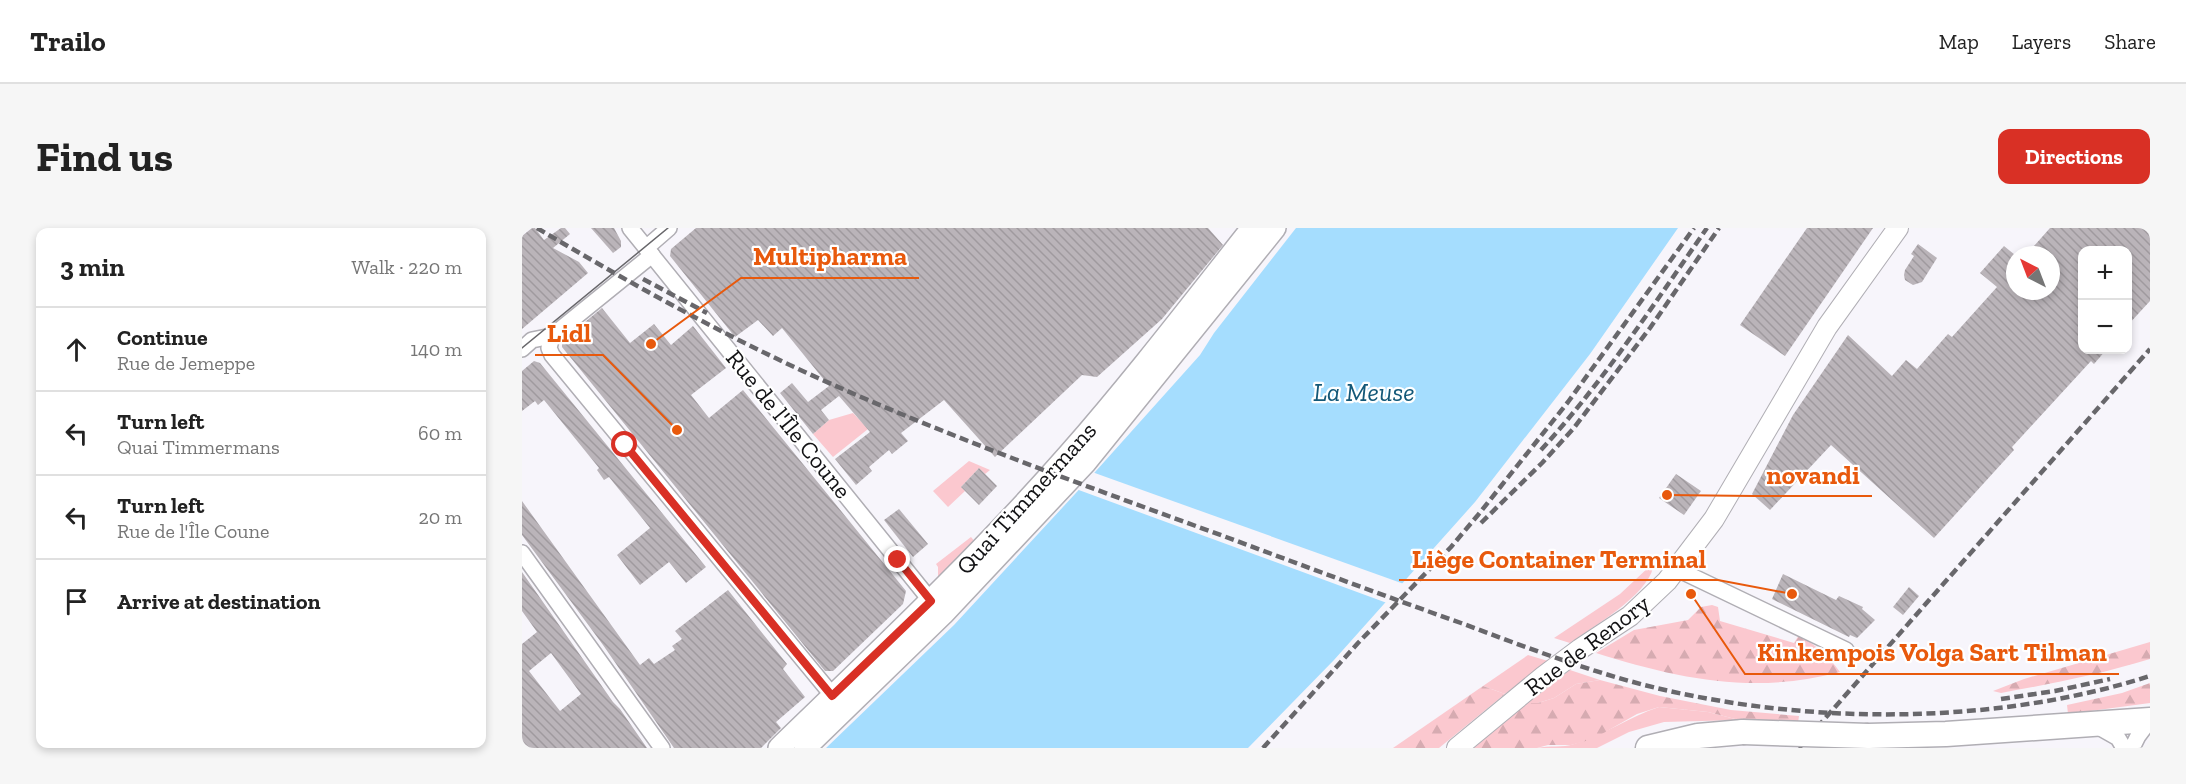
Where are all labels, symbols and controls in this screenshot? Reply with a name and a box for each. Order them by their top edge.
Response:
text: Trailo [30,25,106,58]
text: Map [1939,29,1979,54]
text: Layers [2012,29,2071,54]
text: Share [2104,29,2156,54]
button: Directions [1998,129,2150,184]
text: Find us [36,131,173,182]
callout: Multipharma [741,234,919,278]
text: Multipharma [753,240,907,272]
north arrow [2006,246,2060,300]
map controls [2078,246,2132,354]
button: + [2078,246,2132,300]
text: 3 min [60,251,125,283]
text: Walk · 220 m [351,255,462,279]
button: − [2078,300,2132,354]
callout: Lidl [535,311,603,355]
text: Lidl [547,317,591,349]
text: Continue [117,324,208,351]
icon: ahead [60,333,93,366]
text: 140 m [410,337,462,361]
street label: Rue de l'Île Coune [720,344,858,504]
text: Rue de Jemeppe [117,351,255,375]
water label: La Meuse [1313,376,1415,408]
text: Turn left [117,408,204,435]
street label: Quai Timmermans [950,416,1102,580]
icon: left [60,417,93,450]
text: 60 m [418,421,462,445]
route start [611,431,637,457]
text: Quai Timmermans [117,435,280,459]
callout: novandi [1754,452,1872,496]
text: novandi [1766,459,1860,491]
text: Turn left [117,492,204,519]
icon: left [60,501,93,534]
text: 20 m [418,505,462,529]
text: Rue de l'Île Coune [117,519,269,543]
callout: Liège Container Terminal [1399,536,1718,580]
text: Liège Container Terminal [1412,543,1706,575]
route end [884,546,910,572]
icon: arrive [60,585,93,618]
text: Arrive at destination [117,588,320,615]
street label: Rue de Renory [1519,588,1656,701]
callout: Kinkempois Volga Sart Tilman [1745,630,2119,674]
text: Kinkempois Volga Sart Tilman [1757,636,2107,668]

